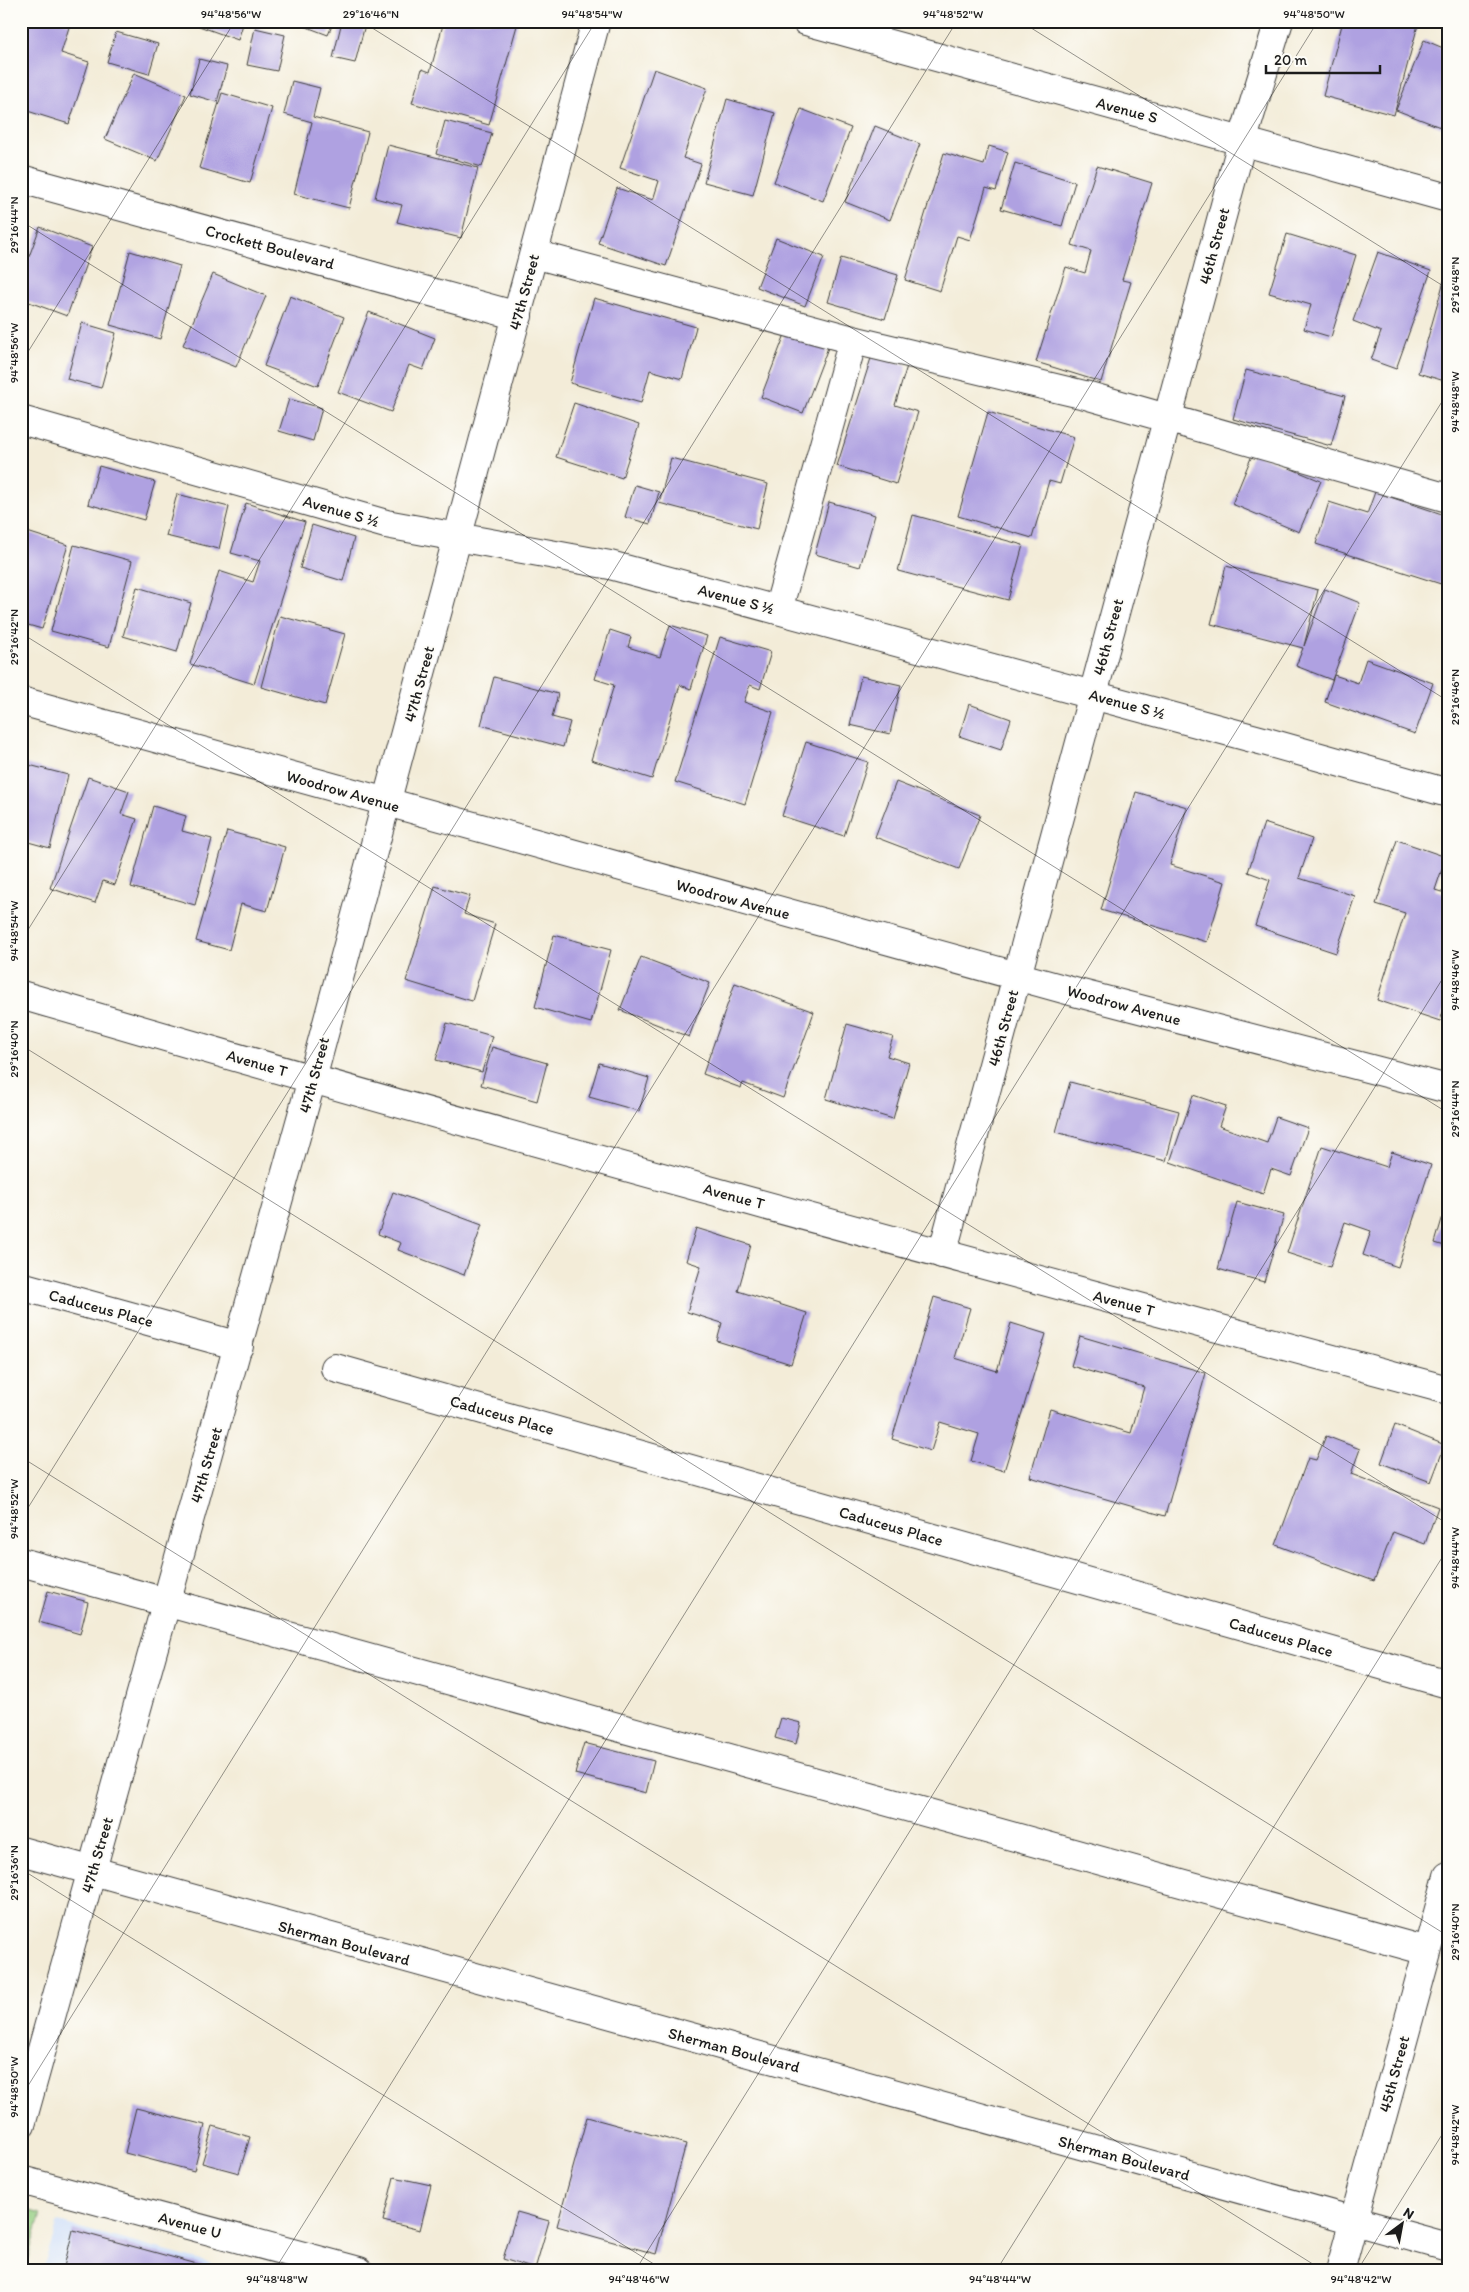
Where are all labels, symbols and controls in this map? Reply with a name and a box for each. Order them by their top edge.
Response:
text: 94°48'56"W [201,7,261,21]
text: 29°16'46"N [343,7,399,21]
text: 94°48'54"W [561,7,623,21]
text: 94°48'52"W [923,7,983,21]
text: 94°48'50"W [1283,7,1345,21]
scale bar [1266,42,1380,74]
text: 20 m [1274,51,1308,69]
street label: Avenue S [1094,93,1160,127]
text: 29°16'44"N [7,196,21,254]
street label: 46th Street [1195,206,1233,286]
street label: Crockett Boulevard [203,221,337,273]
street label: 47th Street [505,252,543,332]
text: 29°16'48"N [1448,257,1462,313]
text: 94°48'56"W [7,323,21,383]
text: 94°48'48"W [1448,371,1462,433]
street label: Avenue S ½ [301,491,381,531]
street label: Avenue S ½ [696,580,776,618]
street label: 46th Street [1089,597,1127,677]
text: 29°16'42"N [7,609,21,665]
street label: 47th Street [400,644,438,724]
text: 29°16'46"N [1448,669,1462,725]
street label: Avenue S ½ [1087,685,1167,723]
street label: Woodrow Avenue [284,766,402,816]
street label: Woodrow Avenue [674,875,792,923]
text: 94°48'54"W [7,900,21,962]
text: 94°48'46"W [1448,949,1462,1011]
street label: Woodrow Avenue [1065,981,1183,1029]
street label: 46th Street [984,988,1022,1068]
text: 29°16'40"N [7,1020,21,1078]
street label: 47th Street [295,1035,333,1115]
street label: Avenue T [224,1045,290,1081]
text: 29°16'44"N [1448,1080,1462,1138]
street label: Avenue T [701,1179,767,1213]
street label: Caduceus Place [47,1285,156,1331]
street label: Avenue T [1091,1286,1157,1320]
street label: Caduceus Place [448,1391,556,1439]
street label: 47th Street [186,1425,226,1505]
text: 94°48'52"W [7,1479,21,1539]
street label: Caduceus Place [837,1502,945,1550]
text: 94°48'44"W [1448,1527,1462,1589]
street label: Caduceus Place [1227,1613,1335,1661]
street label: 47th Street [77,1815,117,1895]
text: 29°16'36"N [7,1845,21,1901]
text: 29°16'40"N [1448,1903,1462,1961]
street label: Sherman Boulevard [276,1916,412,1970]
street label: Sherman Boulevard [666,2023,802,2077]
street label: 45th Street [1375,2034,1413,2114]
text: 94°48'50"W [7,2056,21,2118]
text: 94°48'42"W [1448,2104,1462,2166]
street label: Sherman Boulevard [1056,2131,1192,2185]
north arrow [1376,2200,1426,2250]
text: N [1400,2204,1417,2223]
street label: Avenue U [157,2208,223,2242]
text: 94°48'48"W [246,2272,308,2286]
text: 94°48'46"W [608,2272,670,2286]
text: 94°48'44"W [969,2272,1031,2286]
text: 94°48'42"W [1330,2272,1392,2286]

